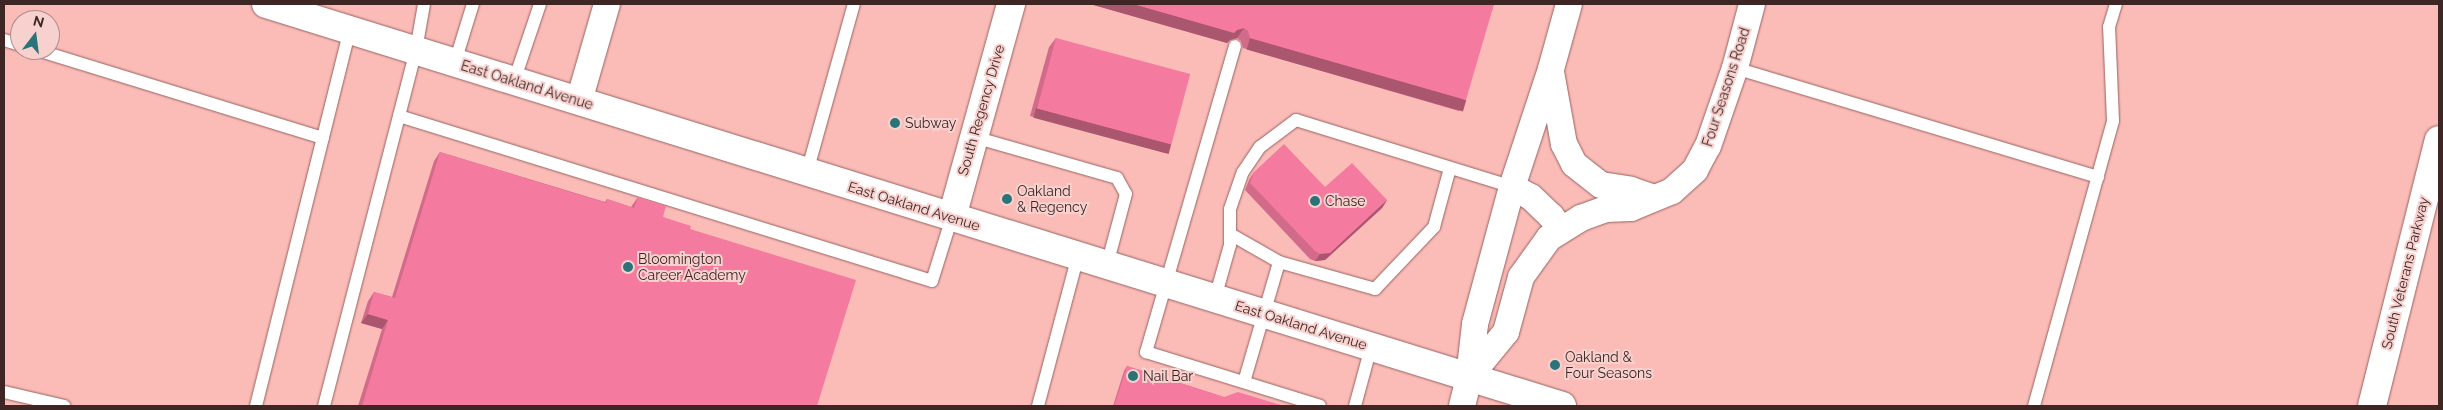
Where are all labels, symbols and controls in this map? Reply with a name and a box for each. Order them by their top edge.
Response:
north arrow [10,10,60,60]
text: N [31,12,46,31]
street label: Four Seasons Road [1699,25,1753,149]
street label: South Regency Drive [954,42,1008,178]
street label: East Oakland Avenue [459,57,595,113]
place label: Subway [905,115,956,131]
marker: Subway [889,117,901,129]
street label: East Oakland Avenue [846,178,982,234]
place label: Oakland & Regency [1017,183,1087,216]
marker: Oakland & Regency [1001,193,1013,205]
place label: Chase [1325,193,1365,209]
marker: Chase [1309,195,1321,207]
street label: South Veterans Parkway [2378,195,2432,351]
place label: Bloomington Career Academy [638,251,747,284]
marker: Bloomington Career Academy [622,261,634,273]
street label: East Oakland Avenue [1233,297,1369,353]
place label: Oakland & Four Seasons [1565,349,1652,382]
marker: Oakland & Four Seasons [1549,359,1561,371]
place label: Nail Bar [1143,368,1194,384]
marker: Nail Bar [1127,370,1139,382]

